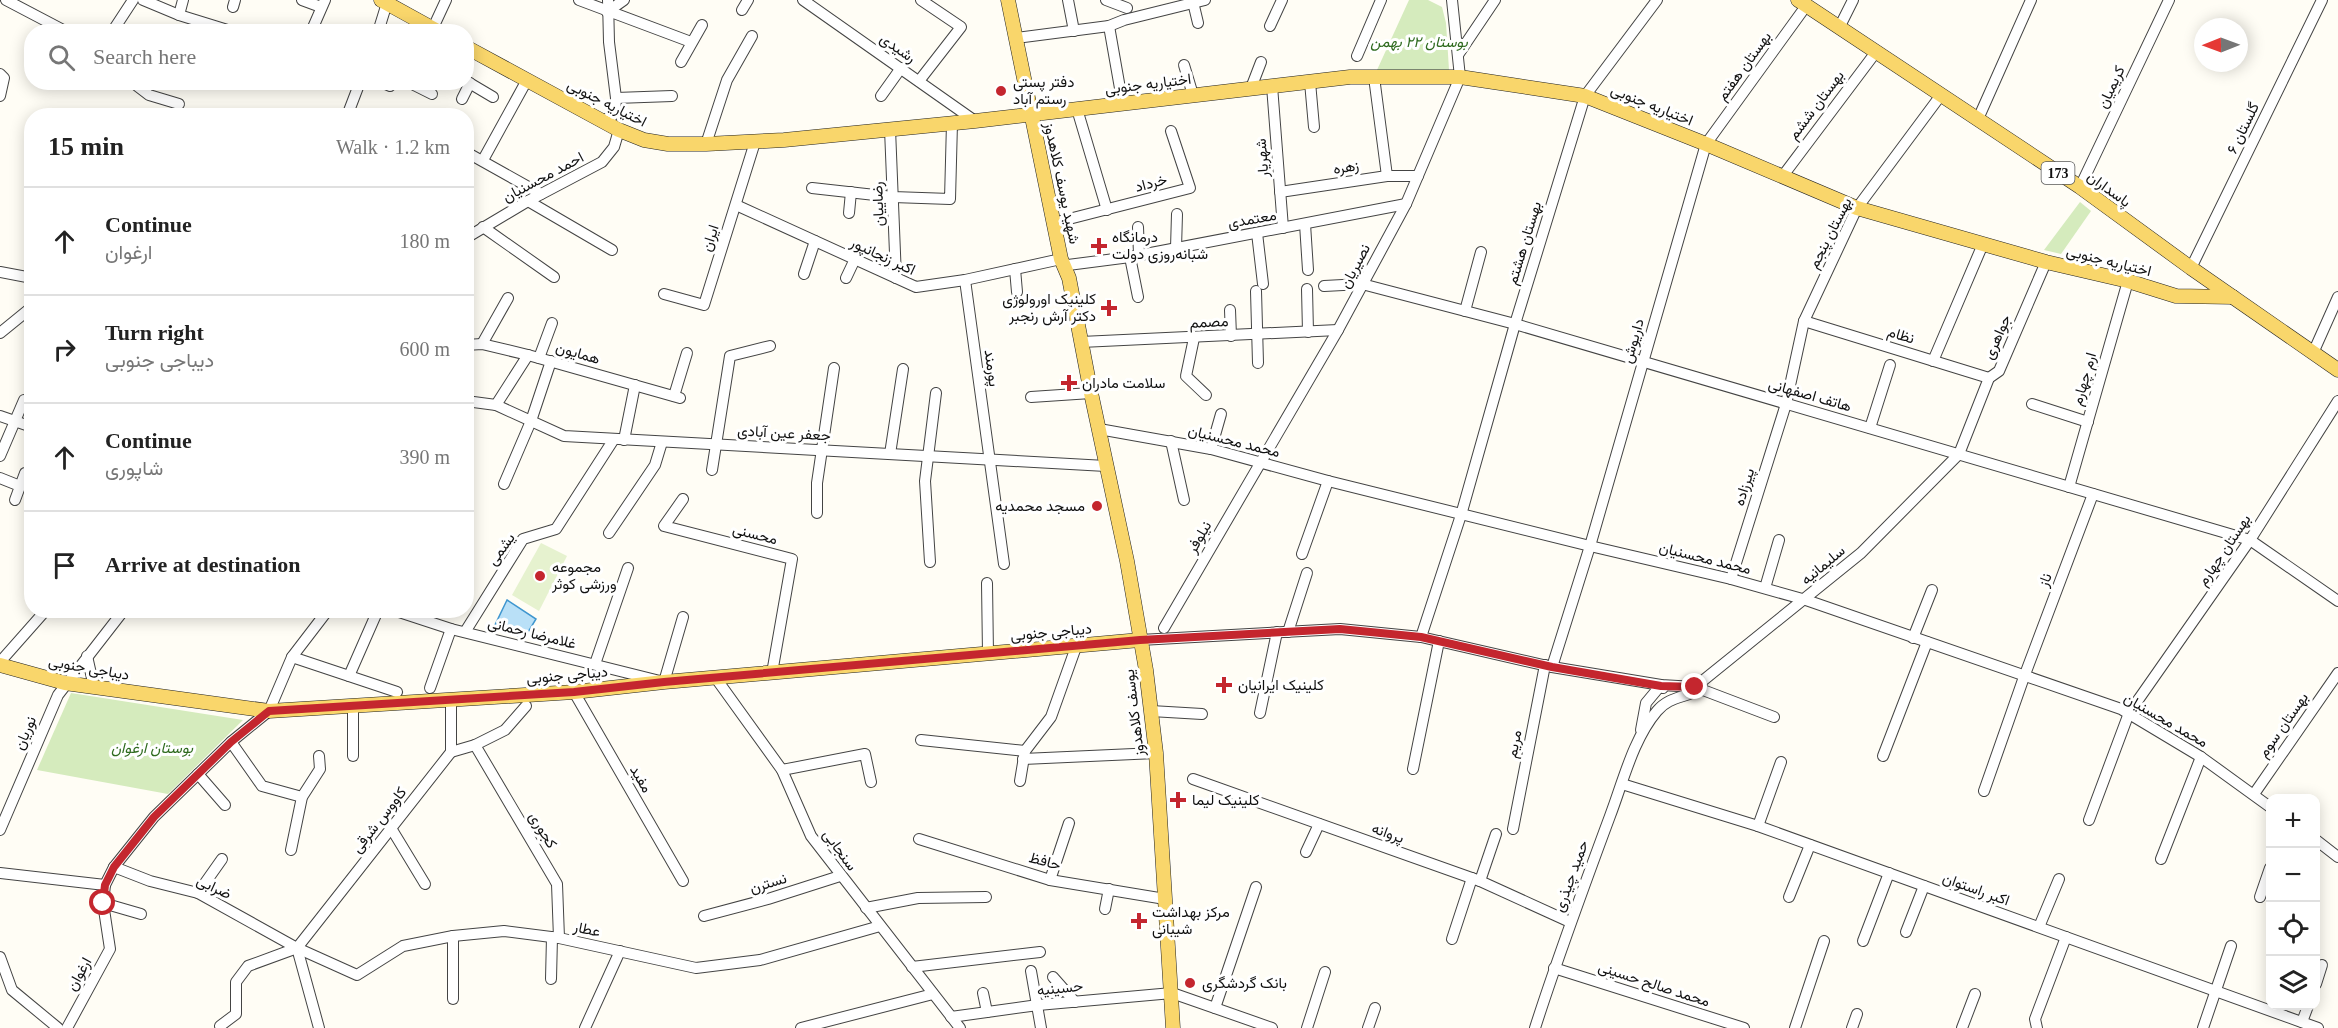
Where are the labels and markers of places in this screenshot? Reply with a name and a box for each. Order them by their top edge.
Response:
place label: دفتر پستی رستم آباد [1013,74,1074,109]
marker: دفتر پستی رستم آباد [994,84,1008,98]
place label: درمانگاه شبانه‌روزی دولت [1112,229,1208,264]
marker: درمانگاه شبانه‌روزی دولت [1090,237,1108,255]
place label: کلینیک اورولوژی دکتر آرش رنجبر [1002,291,1096,326]
marker: کلینیک اورولوژی دکتر آرش رنجبر [1100,299,1118,317]
marker: سلامت مادران [1060,374,1078,392]
place label: سلامت مادران [1082,375,1166,392]
place label: مسجد محمدیه [995,498,1085,515]
marker: مسجد محمدیه [1090,499,1104,513]
place label: مجموعه ورزشی کوثر [551,559,617,594]
marker: مجموعه ورزشی کوثر [533,569,547,583]
marker: کلینیک ایرانیان [1215,676,1233,694]
place label: کلینیک ایرانیان [1238,677,1324,694]
marker: کلینیک لیما [1169,791,1187,809]
place label: کلینیک لیما [1192,792,1260,809]
place label: مرکز بهداشت شیبانی [1152,904,1230,939]
marker: مرکز بهداشت شیبانی [1130,912,1148,930]
place label: بانک گردشگری [1202,975,1287,993]
marker: بانک گردشگری [1183,976,1197,990]

